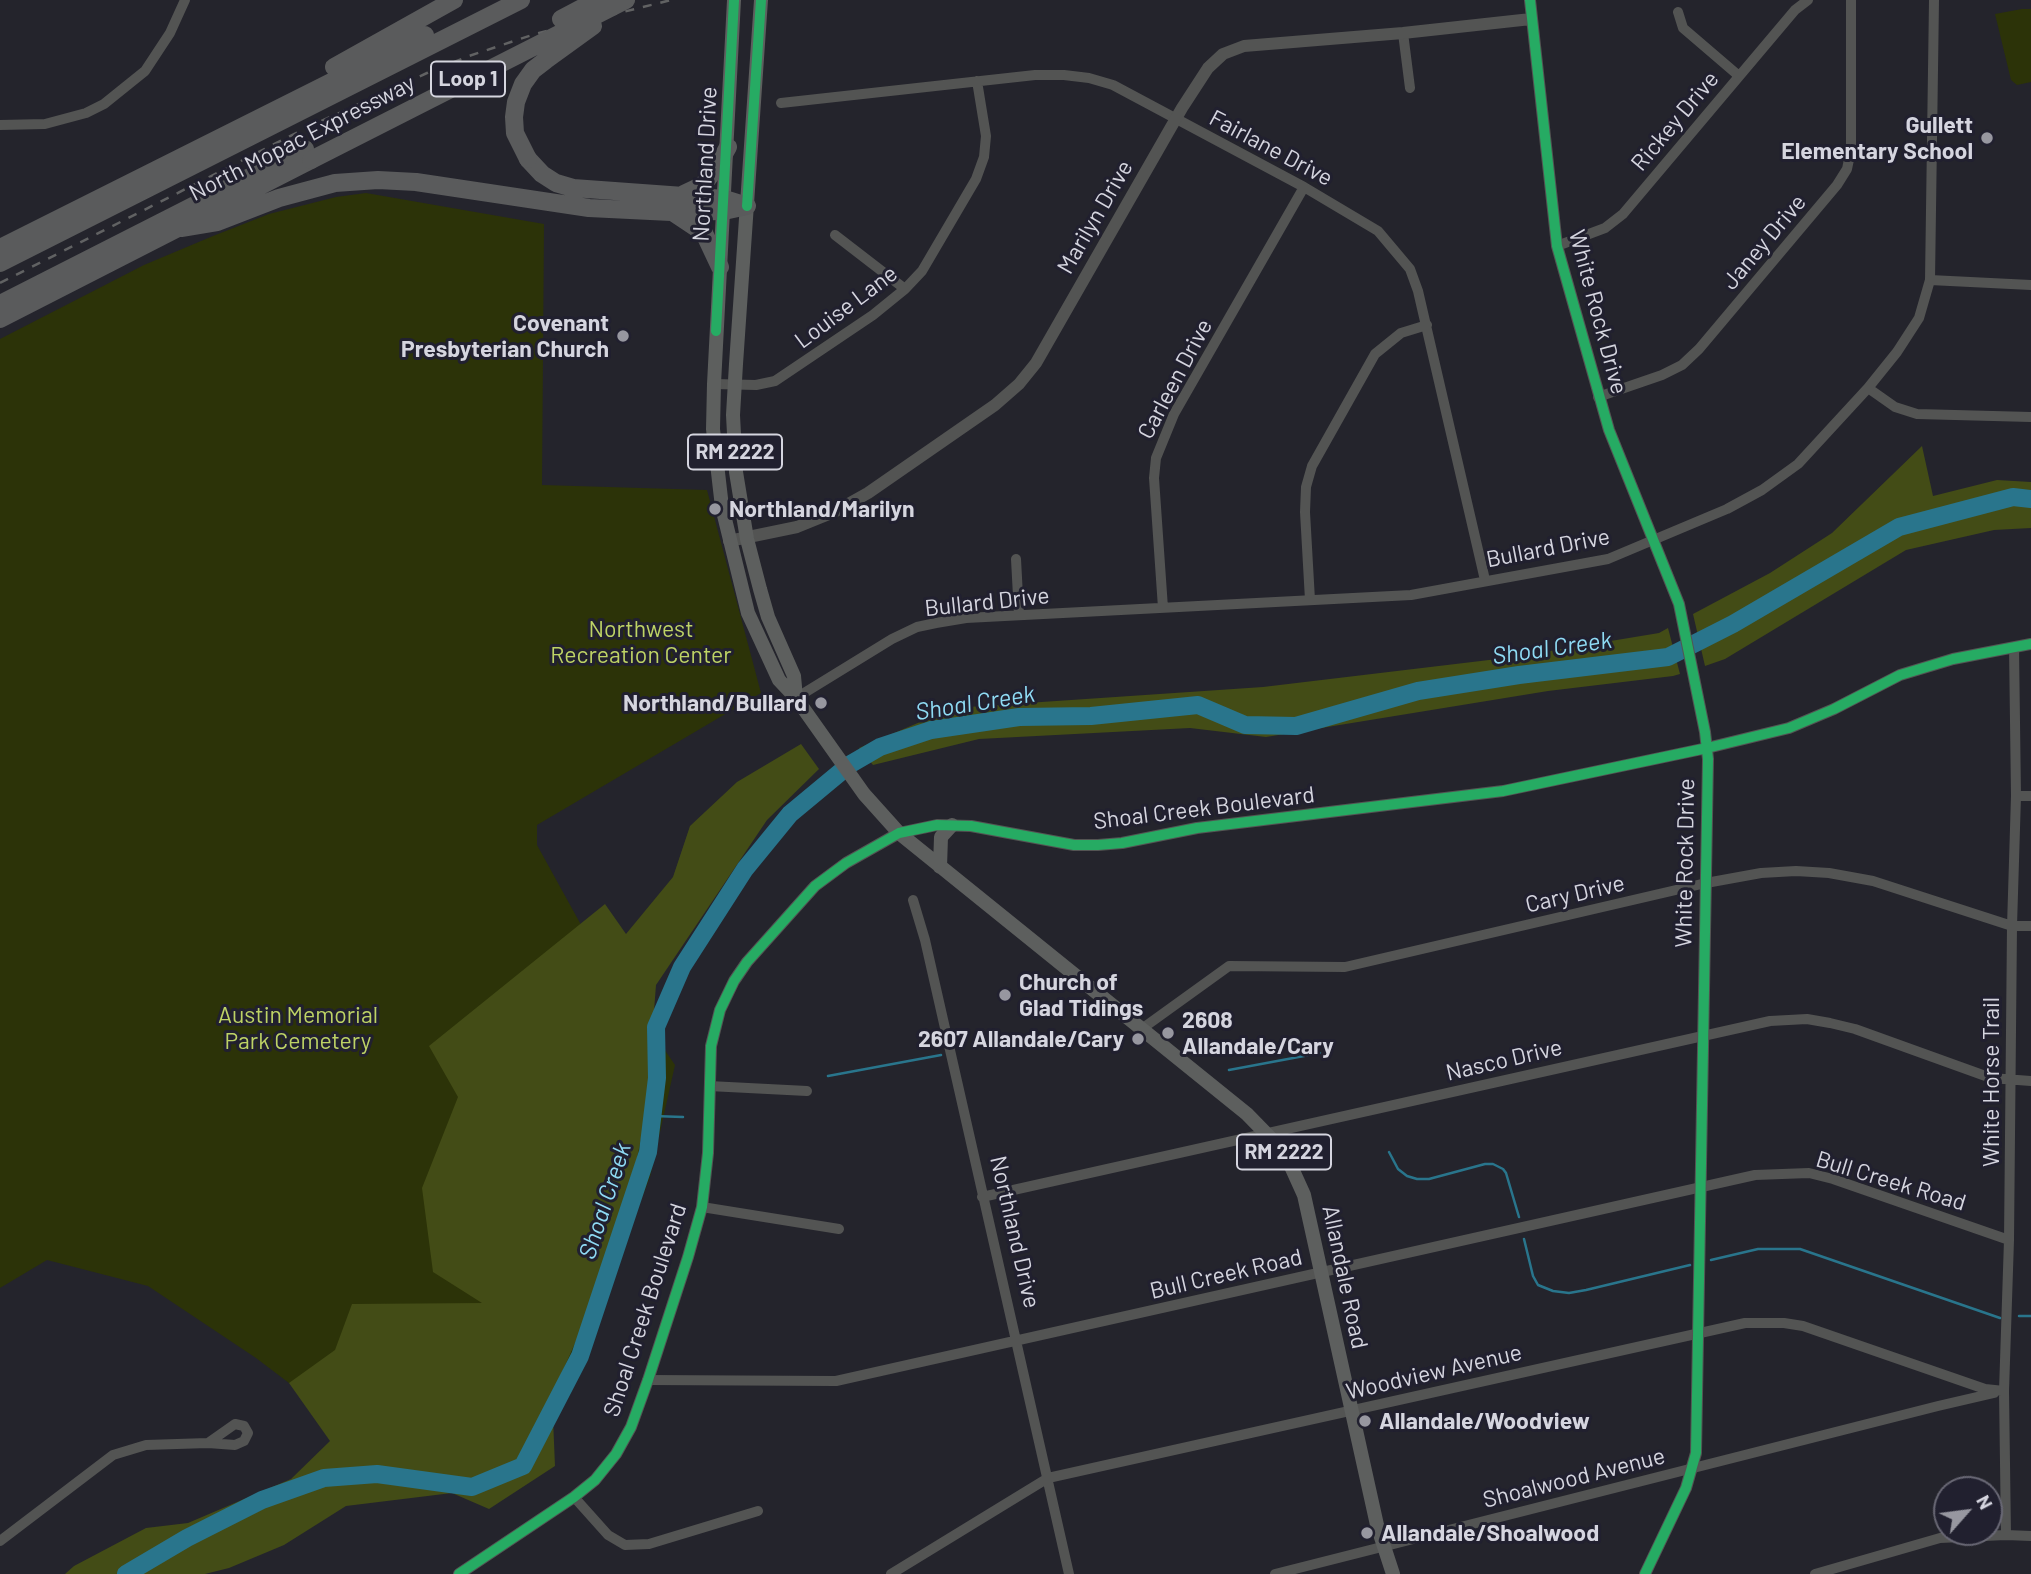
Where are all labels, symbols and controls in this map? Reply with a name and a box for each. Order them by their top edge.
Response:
road number: Loop 1 [431,62,505,96]
street label: Rickey Drive [1625,66,1725,176]
street label: North Mopac Expressway [185,69,419,207]
street label: Northland Drive [687,86,723,242]
street label: Fairlane Drive [1205,104,1337,192]
place label: Gullett Elementary School [1781,111,1973,165]
marker: Gullett Elementary School [1979,130,1995,146]
street label: Marilyn Drive [1051,155,1139,279]
street label: Janey Drive [1716,189,1812,295]
street label: White Rock Drive [1563,227,1633,397]
street label: Louise Lane [789,260,903,354]
place label: Covenant Presbyterian Church [401,309,609,363]
street label: Carleen Drive [1132,314,1218,444]
marker: Covenant Presbyterian Church [615,328,631,344]
road number: RM 2222 [688,434,782,470]
place label: Northland/Marilyn [729,495,915,523]
marker: Northland/Marilyn [707,501,723,517]
street label: Bullard Drive [1484,522,1612,574]
street label: Bullard Drive [923,582,1051,622]
park label: Northwest Recreation Center [550,615,732,669]
water label: Shoal Creek [1490,625,1614,671]
water label: Shoal Creek [913,679,1037,727]
place label: Northland/Bullard [623,689,807,717]
marker: Northland/Bullard [813,695,829,711]
street label: White Rock Drive [1670,778,1700,948]
street label: Shoal Creek Boulevard [1092,781,1316,835]
street label: Cary Drive [1523,869,1627,919]
place label: Church of Glad Tidings [1019,968,1143,1022]
marker: Church of Glad Tidings [997,987,1013,1003]
street label: White Horse Trail [1977,997,2005,1167]
park label: Austin Memorial Park Cemetery [218,1001,378,1055]
place label: 2608 Allandale/Cary [1182,1006,1334,1060]
place label: 2607 Allandale/Cary [918,1025,1124,1053]
marker: 2608 Allandale/Cary [1160,1025,1176,1041]
marker: 2607 Allandale/Cary [1130,1031,1146,1047]
street label: Nasco Drive [1443,1033,1565,1087]
road number: RM 2222 [1237,1134,1331,1170]
water label: Shoal Creek [573,1139,637,1263]
street label: Bull Creek Road [1813,1145,1969,1217]
street label: Northland Drive [984,1153,1046,1311]
street label: Shoal Creek Boulevard [598,1200,692,1420]
street label: Allandale Road [1316,1203,1374,1351]
street label: Bull Creek Road [1147,1243,1305,1305]
street label: Woodview Avenue [1343,1338,1525,1406]
place label: Allandale/Woodview [1379,1407,1590,1435]
marker: Allandale/Woodview [1357,1413,1373,1429]
street label: Shoalwood Avenue [1480,1442,1668,1514]
north arrow [1933,1476,2003,1546]
text: N [1972,1491,1998,1513]
place label: Allandale/Shoalwood [1381,1519,1599,1547]
marker: Allandale/Shoalwood [1359,1525,1375,1541]

